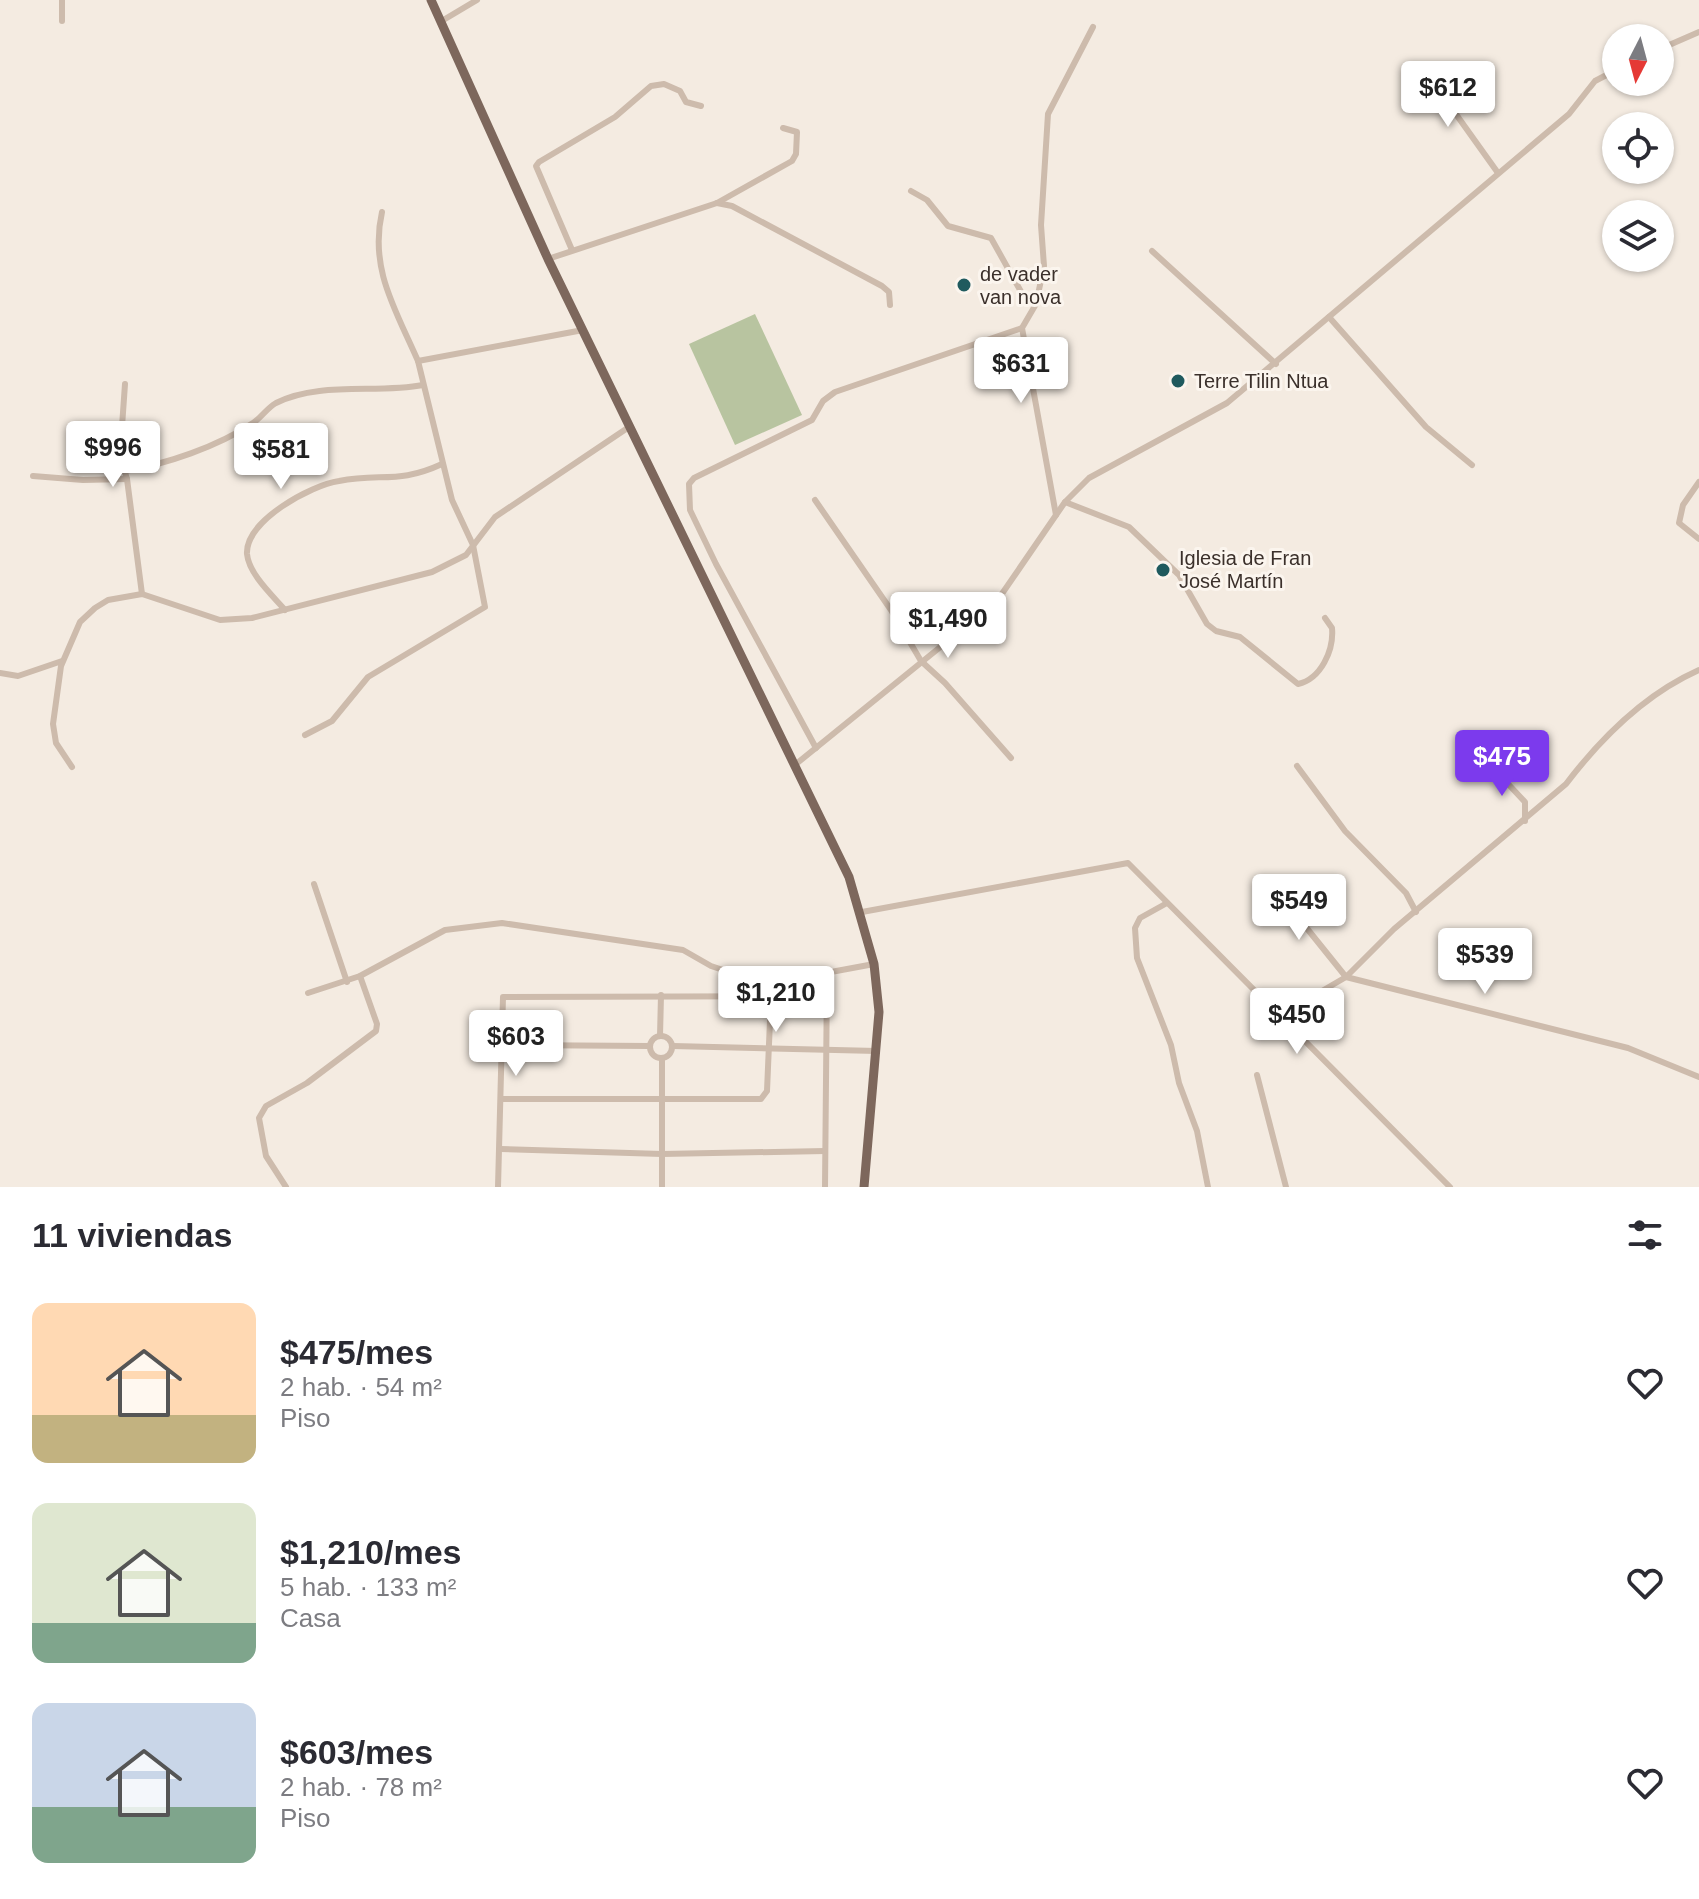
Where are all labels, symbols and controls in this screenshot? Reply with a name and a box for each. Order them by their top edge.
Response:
north arrow [1602,24,1674,96]
map controls [1602,24,1674,272]
pin: $612 [1401,61,1495,129]
text: $612 [1419,72,1477,102]
button: locate [1602,112,1674,184]
button: layers [1602,200,1674,272]
place label: de vader van nova [980,263,1062,308]
marker: de vader van nova [955,276,973,294]
pin: $631 [974,337,1068,405]
text: $631 [992,348,1050,378]
place label: Terre Tilin Ntua [1194,370,1329,392]
marker: Terre Tilin Ntua [1169,372,1187,390]
pin: $996 [66,421,160,489]
pin: $581 [234,423,328,491]
text: $996 [84,432,142,462]
text: $581 [252,434,310,464]
place label: Iglesia de Fran José Martín [1179,547,1311,592]
marker: Iglesia de Fran José Martín [1154,561,1172,579]
pin: $1,490 [883,592,1013,660]
text: $1,490 [908,603,988,633]
pin: $475 [1455,730,1549,798]
text: $475 [1473,741,1531,771]
pin: $549 [1252,874,1346,942]
text: $549 [1270,885,1328,915]
pin: $539 [1438,928,1532,996]
text: $539 [1456,939,1514,969]
pin: $1,210 [711,966,841,1034]
text: $1,210 [736,977,816,1007]
pin: $450 [1250,988,1344,1056]
text: $450 [1268,999,1326,1029]
pin: $603 [469,1010,563,1078]
text: $603 [487,1021,545,1051]
icon: filters [1623,1213,1667,1257]
text: 11 viviendas [32,1216,232,1254]
text: $475/mes [280,1333,433,1371]
icon: home [96,1335,192,1431]
icon: heart [1623,1361,1667,1405]
text: 2 hab. · 54 m² [280,1372,442,1402]
text: Piso [280,1403,331,1433]
text: $1,210/mes [280,1533,462,1571]
icon: home [96,1535,192,1631]
icon: heart [1623,1561,1667,1605]
text: 5 hab. · 133 m² [280,1572,456,1602]
text: Casa [280,1603,341,1633]
text: $603/mes [280,1733,433,1771]
icon: home [96,1735,192,1831]
icon: heart [1623,1761,1667,1805]
text: 2 hab. · 78 m² [280,1772,442,1802]
text: Piso [280,1803,331,1833]

